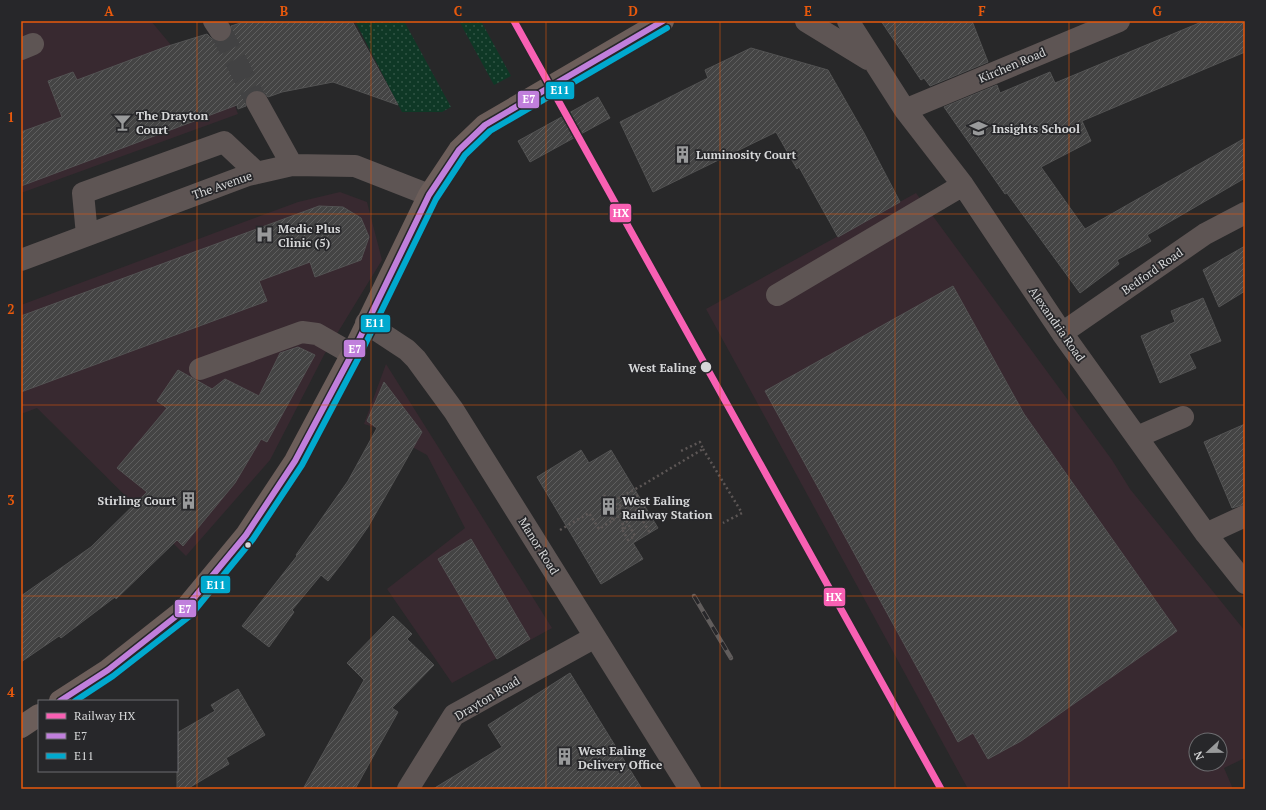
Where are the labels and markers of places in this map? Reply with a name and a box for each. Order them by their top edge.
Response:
place label: The Drayton Court [136,108,208,137]
bar icon: The Drayton Court [113,112,133,132]
school or university icon: Insights School [969,118,989,138]
place label: Insights School [992,121,1080,136]
building icon: Luminosity Court [673,144,693,164]
place label: Luminosity Court [696,147,796,162]
place label: Medic Plus Clinic (5) [278,221,341,250]
hospital icon: Medic Plus Clinic (5) [255,225,275,245]
place label: West Ealing [628,360,696,375]
marker: West Ealing [699,360,713,374]
building icon: Stirling Court [179,490,199,510]
place label: Stirling Court [98,493,176,508]
place label: West Ealing Railway Station [622,493,713,522]
building icon: West Ealing Railway Station [599,497,619,517]
unlabelled marker [243,540,253,550]
place label: West Ealing Delivery Office [578,743,663,772]
building icon: West Ealing Delivery Office [555,747,575,767]

